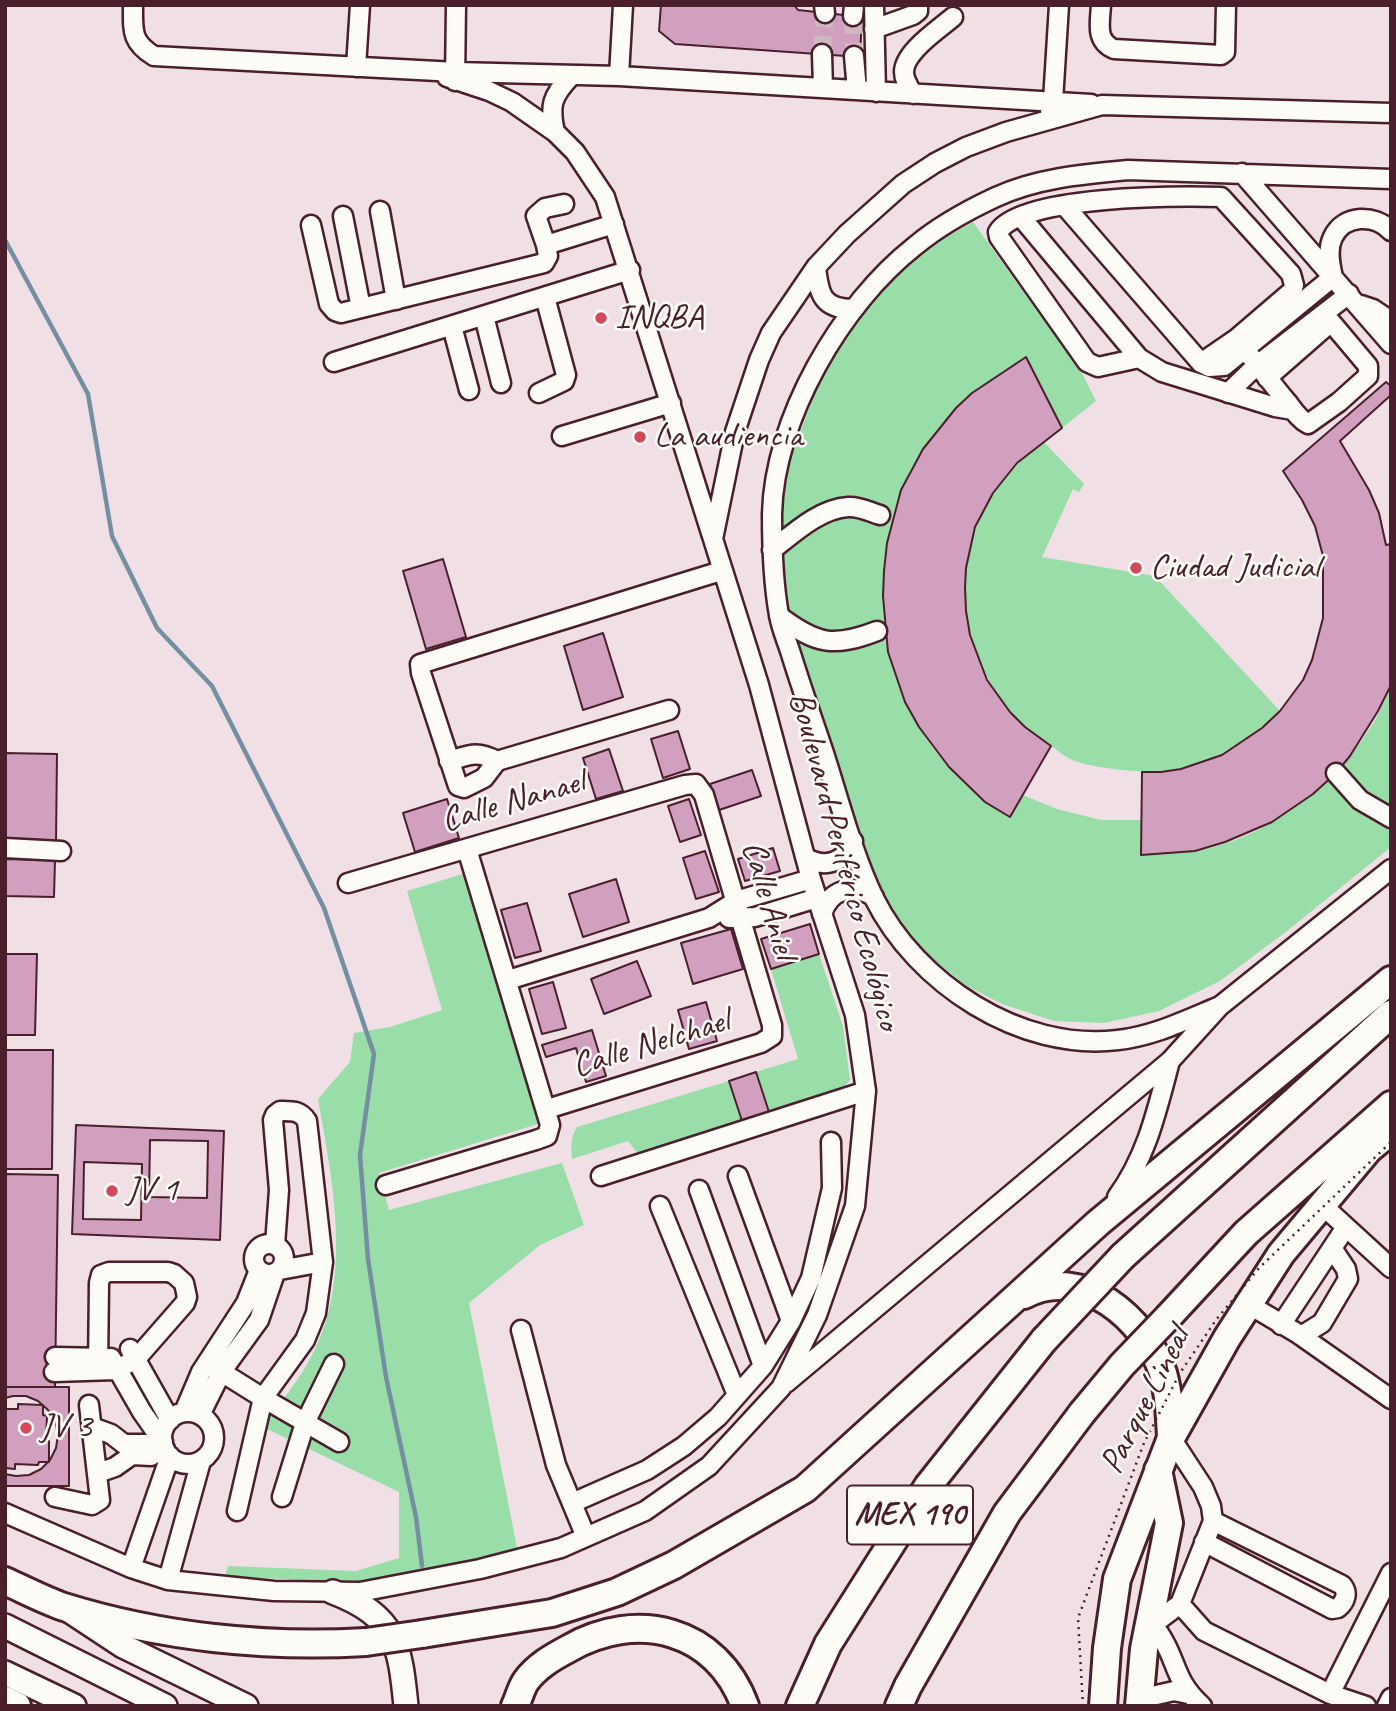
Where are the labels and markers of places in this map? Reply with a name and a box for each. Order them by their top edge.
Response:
place label: INQBA [615,297,703,339]
marker: INQBA [593,310,609,326]
place label: La audiencia [654,416,802,458]
marker: La audiencia [632,429,648,445]
place label: Ciudad Judicial [1150,547,1320,589]
marker: Ciudad Judicial [1128,560,1144,576]
place label: JV 1 [126,1170,178,1212]
marker: JV 1 [104,1183,120,1199]
place label: JV 3 [40,1407,92,1449]
marker: JV 3 [18,1420,34,1436]

